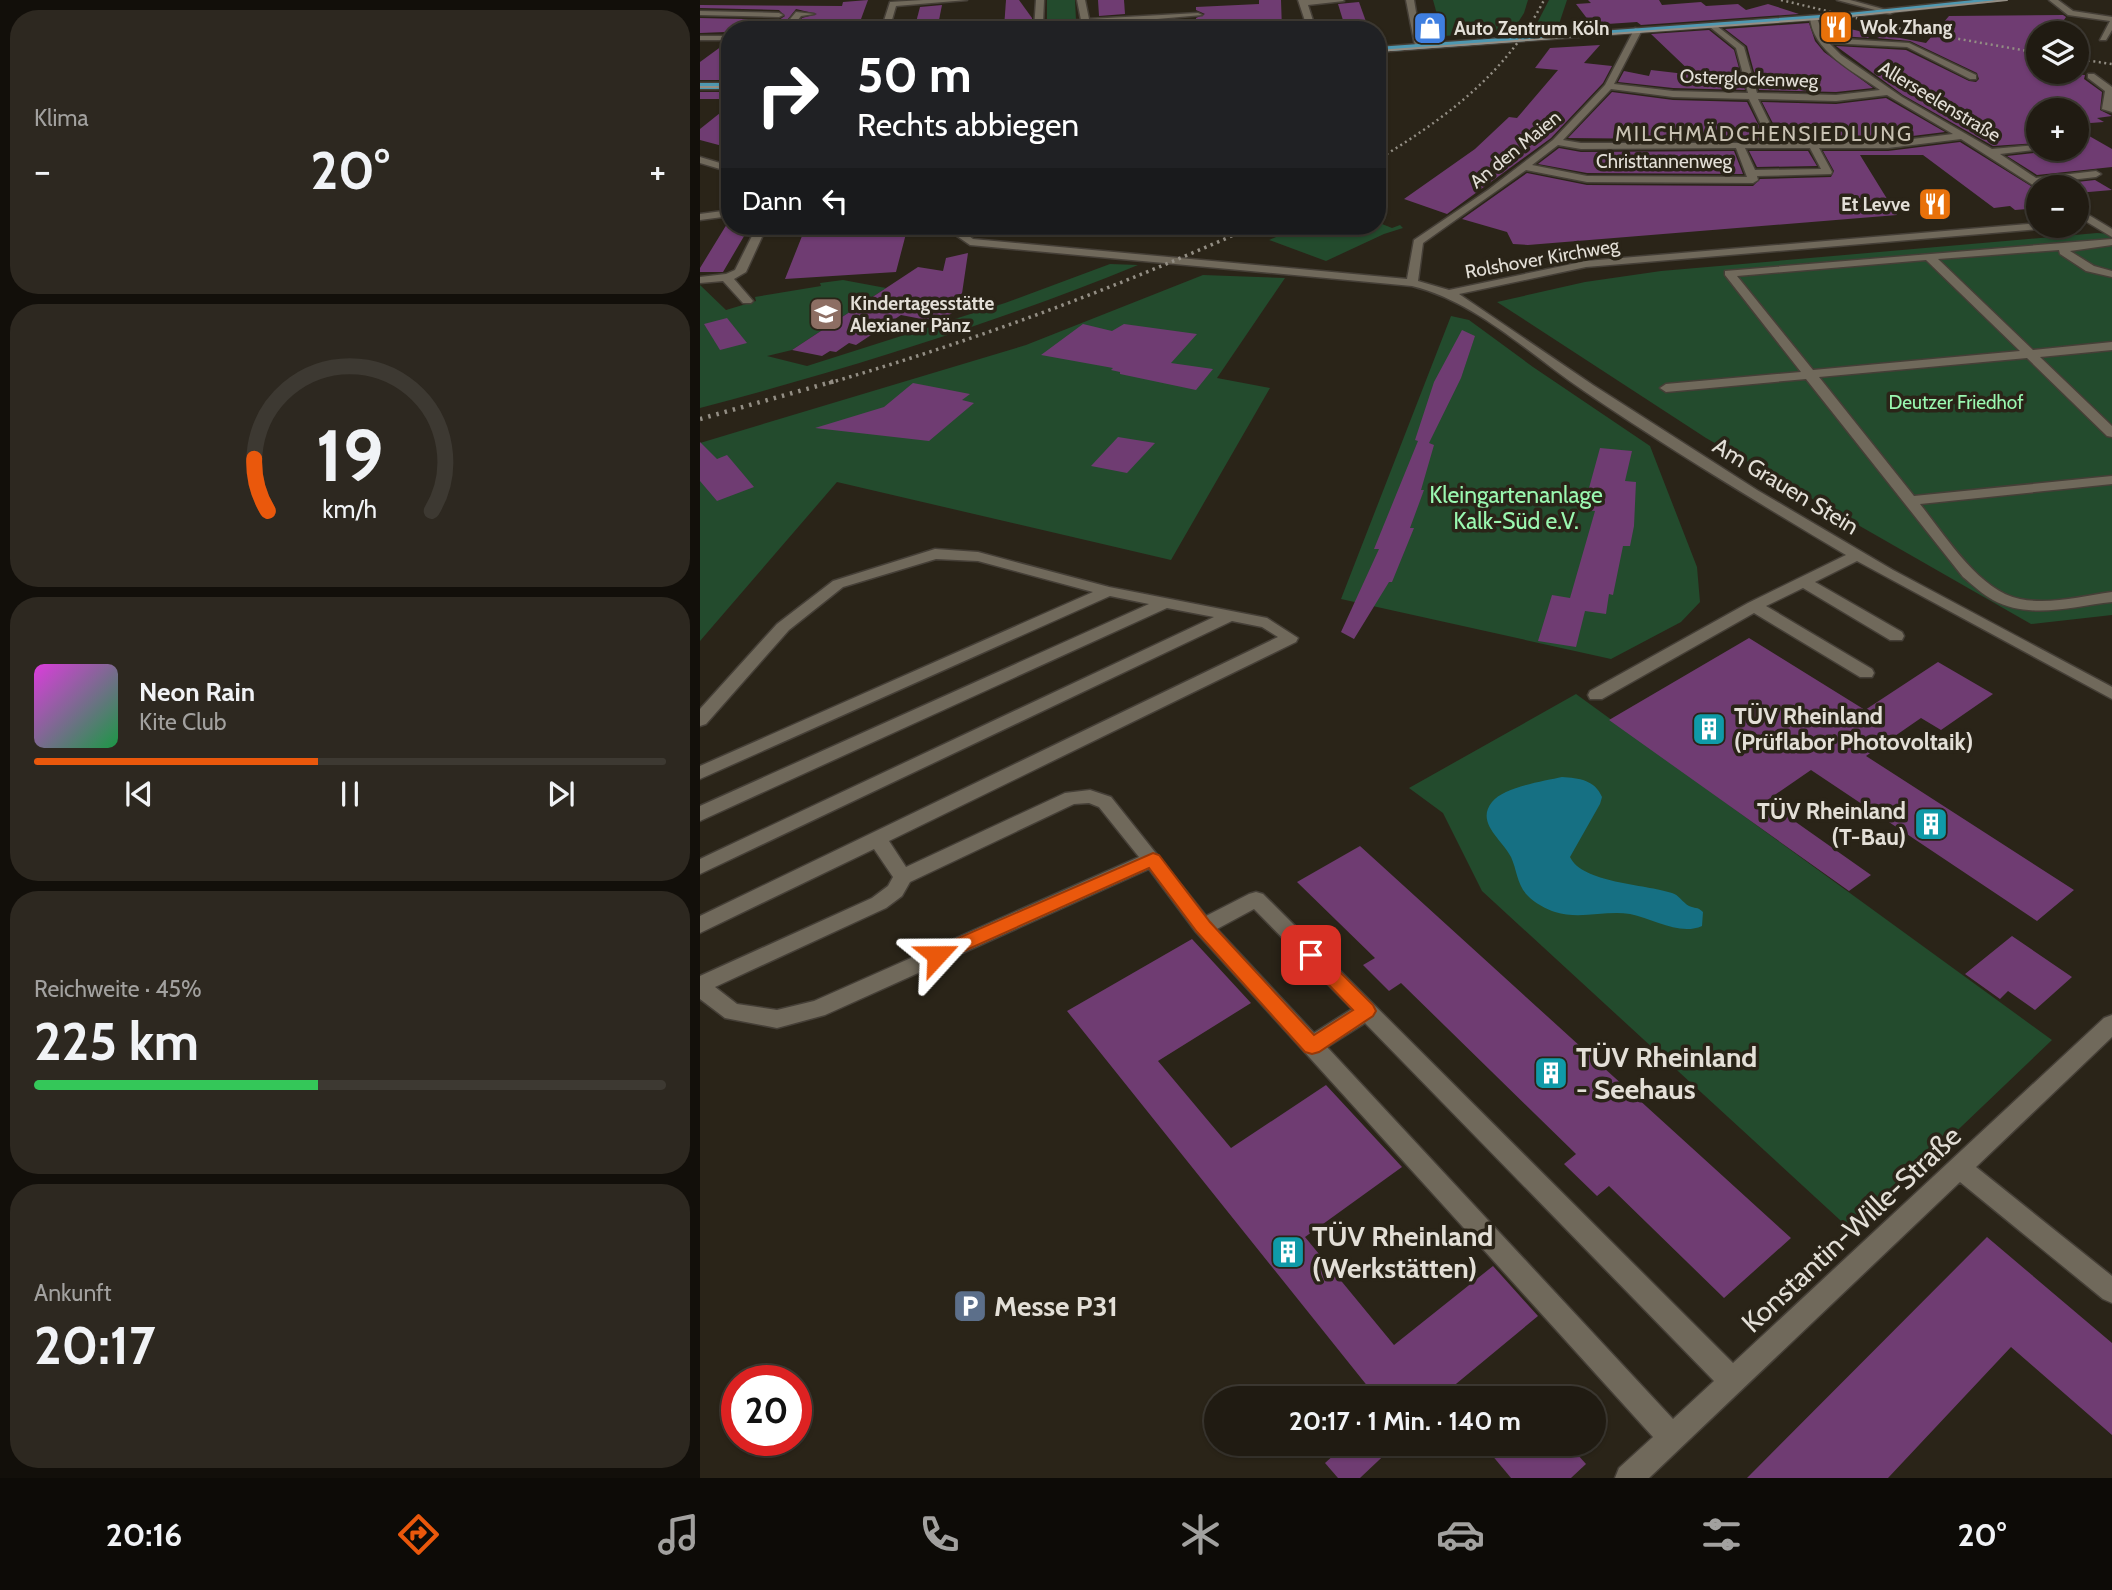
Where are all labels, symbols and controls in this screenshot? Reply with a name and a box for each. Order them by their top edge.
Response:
restaurant icon: Wok Zhang [1817,8,1855,46]
shop icon: Auto Zentrum Köln [1411,9,1449,47]
place label: Wok Zhang [1860,16,1953,39]
place label: Auto Zentrum Köln [1454,17,1609,40]
map controls [2026,21,2089,238]
button: layers [2026,21,2089,84]
text: 50 m [857,45,972,104]
icon: right [742,49,833,140]
street label: Allerseelenstraße [1875,56,2005,147]
street label: Osterglockenweg [1679,65,1819,92]
button: + [2026,98,2089,161]
text: Klima [34,104,89,132]
text: Rechts abbiegen [857,105,1079,144]
street label: An den Maien [1465,106,1566,193]
district label: MILCHMÄDCHENSIEDLUNG [1615,121,1913,146]
text: 20° [310,139,390,202]
text: − [34,147,51,194]
text: + [649,147,666,194]
street label: Christtannenweg [1596,150,1733,173]
button: − [2026,175,2089,238]
icon: left [816,182,854,220]
text: Dann [742,185,802,217]
restaurant icon: Et Levve [1916,185,1954,223]
place label: Et Levve [1841,193,1910,216]
street label: Rolshover Kirchweg [1463,234,1622,283]
place label: Kindertagesstätte Alexianer Pänz [850,292,995,337]
school or university icon: Kindertagesstätte Alexianer Pänz [807,295,845,333]
park label: Deutzer Friedhof [1889,391,2024,414]
text: 19 [316,412,384,500]
street label: Am Grauen Stein [1708,431,1864,541]
park label: Kleingartenanlage Kalk-Süd e.V. [1429,481,1603,535]
text: km/h [323,494,377,524]
text: Neon Rain [139,676,255,708]
place label: TÜV Rheinland (Prüflabor Photovoltaik) [1734,702,1973,756]
text: Kite Club [139,708,226,736]
building icon: TÜV Rheinland (Prüflabor Photovoltaik) [1690,710,1728,748]
icon: previous [120,775,158,813]
icon: pause [331,775,369,813]
icon: next [542,775,580,813]
place label: TÜV Rheinland (T-Bau) [1757,797,1906,851]
building icon: TÜV Rheinland (T-Bau) [1912,805,1950,843]
position arrow [900,918,974,992]
pin [1281,925,1341,985]
icon: arrive [1292,936,1330,974]
text: Reichweite · 45% [34,975,202,1003]
text: 225 km [34,1010,199,1073]
place label: TÜV Rheinland - Seehaus [1576,1040,1757,1106]
building icon: TÜV Rheinland - Seehaus [1532,1054,1570,1092]
street label: Konstantin-Wille-Straße [1734,1119,1968,1339]
place label: TÜV Rheinland (Werkstätten) [1312,1219,1493,1285]
building icon: TÜV Rheinland (Werkstätten) [1269,1233,1307,1271]
text: Ankunft [34,1279,112,1307]
parking icon: Messe P31 [951,1287,989,1325]
place label: Messe P31 [994,1289,1118,1323]
text: 20:17 [34,1314,155,1377]
speed limit sign: 20 [721,1365,812,1456]
text: 20:17 · 1 Min. · 140 m [1289,1405,1521,1437]
icon: directions [394,1510,443,1559]
icon: music [654,1510,703,1559]
icon: phone [915,1510,964,1559]
icon: climate [1176,1510,1225,1559]
icon: car [1436,1510,1485,1559]
icon: filters [1697,1510,1746,1559]
text: 20:16 [106,1515,182,1554]
text: 20° [1957,1515,2006,1554]

